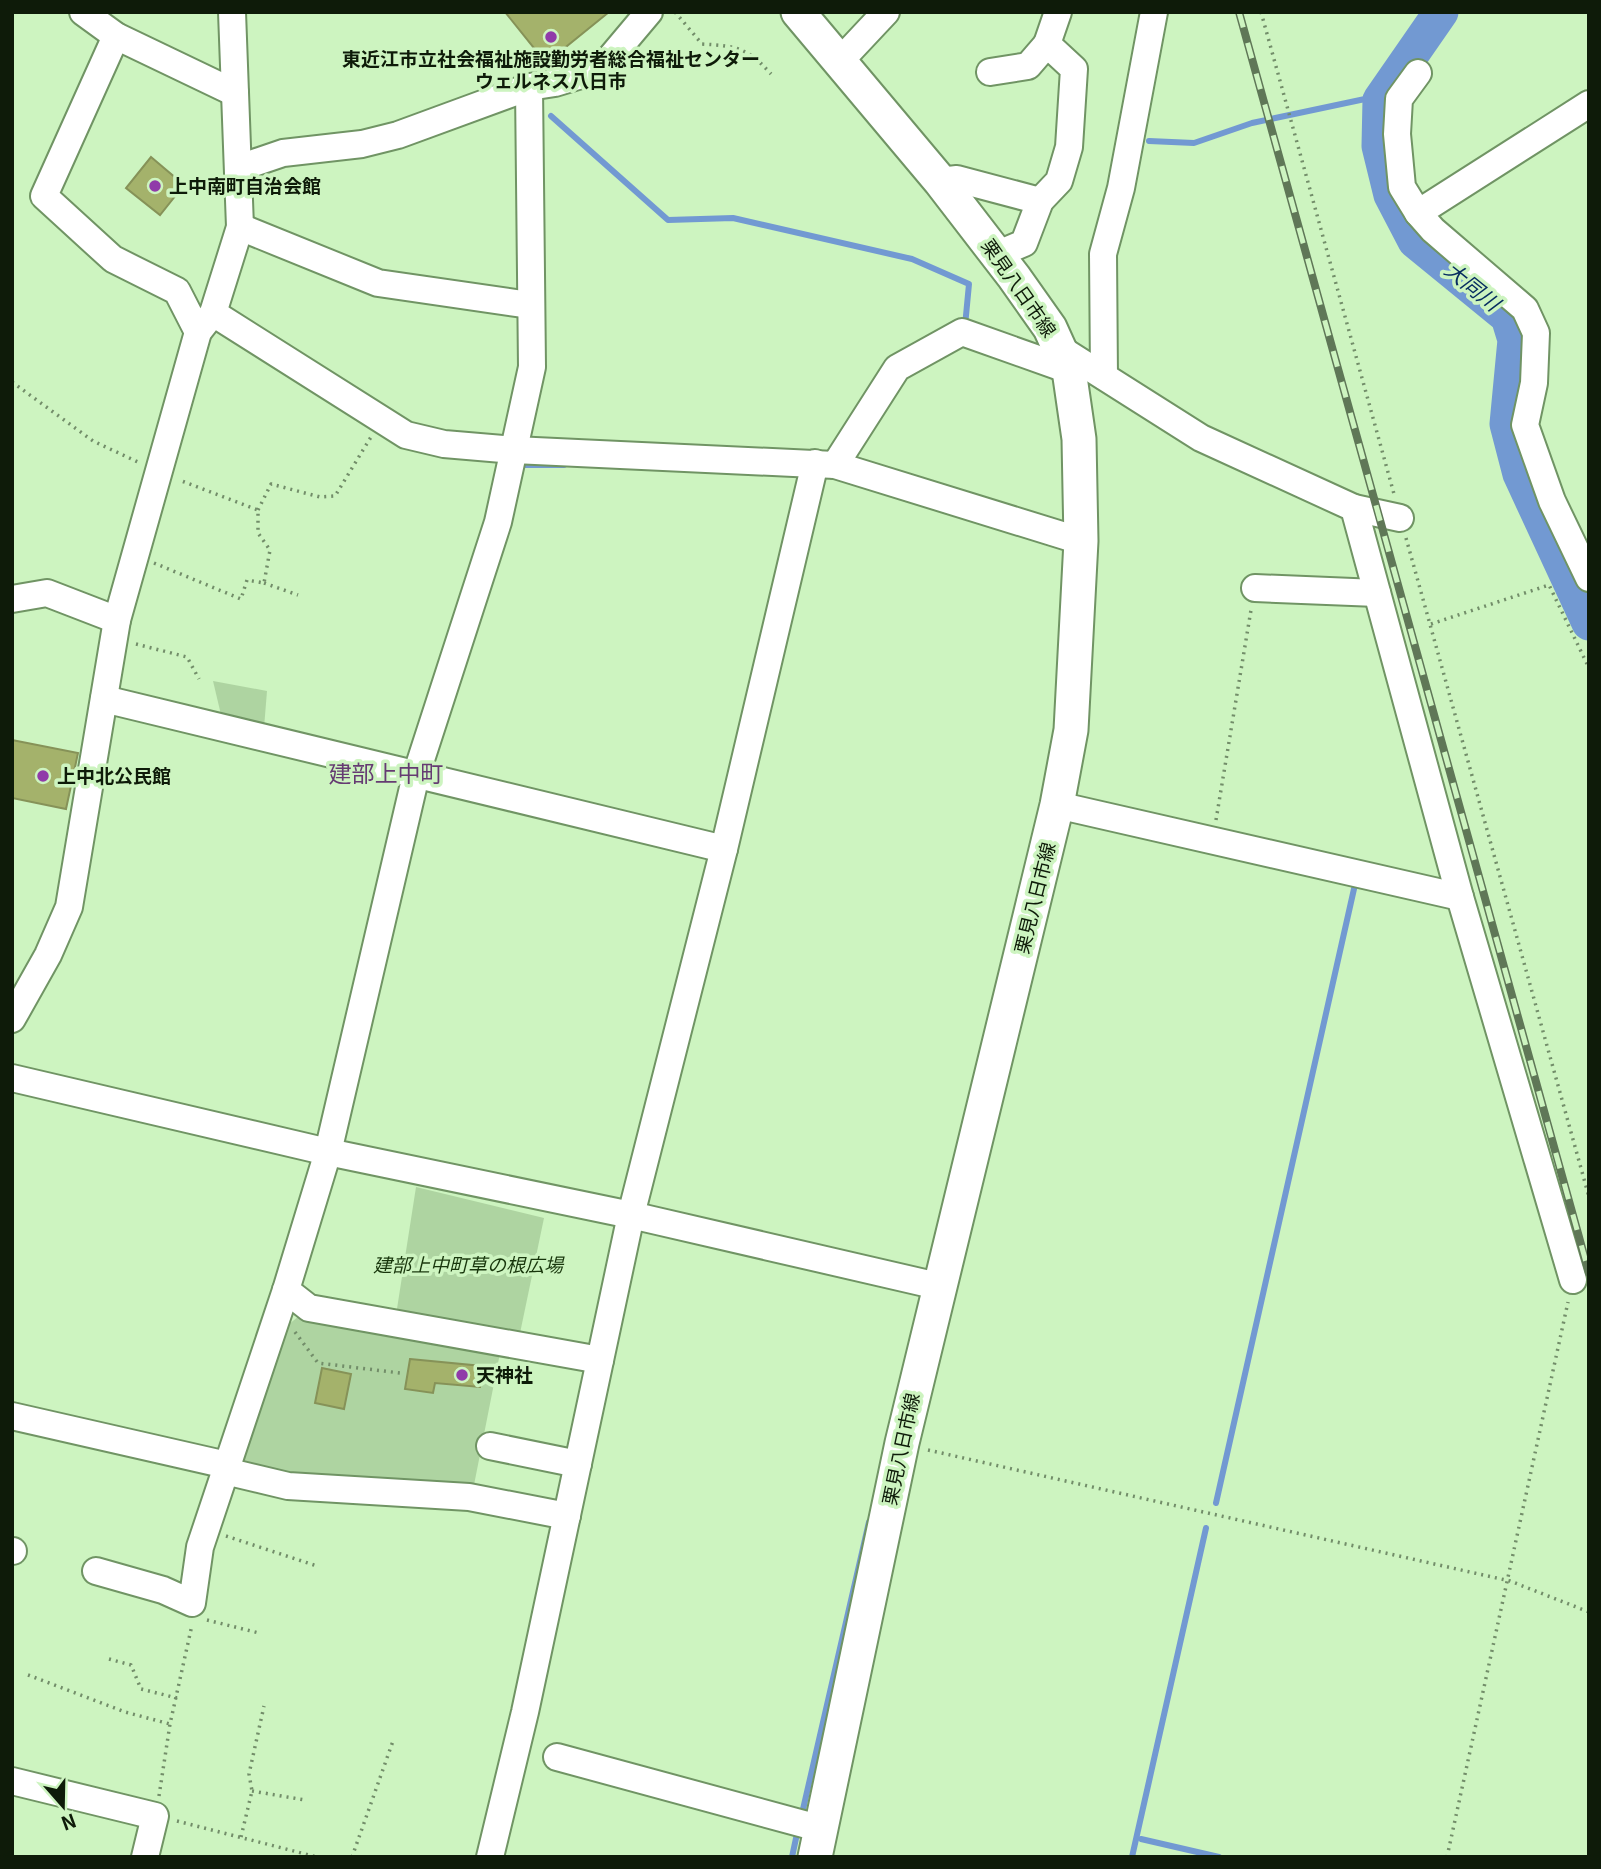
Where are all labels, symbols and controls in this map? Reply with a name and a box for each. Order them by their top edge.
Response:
marker: 東近江市立社会福祉施設勤労者総合福祉センター ウェルネス八日市 [543,29,559,45]
place label: 東近江市立社会福祉施設勤労者総合福祉センター ウェルネス八日市 [342,44,760,93]
place label: 上中南町自治会館 [169,171,321,198]
marker: 上中南町自治会館 [147,178,163,194]
street label: 栗見八日市線 [976,233,1064,342]
water label: 大同川 [1439,254,1509,318]
district label: 建部上中町 [329,755,444,789]
place label: 上中北公民館 [57,761,171,788]
marker: 上中北公民館 [35,768,51,784]
street label: 栗見八日市線 [1007,839,1060,956]
park label: 建部上中町草の根広場 [373,1250,565,1277]
place label: 天神社 [476,1360,533,1387]
marker: 天神社 [454,1367,470,1383]
street label: 栗見八日市線 [874,1390,925,1507]
north arrow [28,1771,98,1841]
text: N [58,1808,81,1839]

